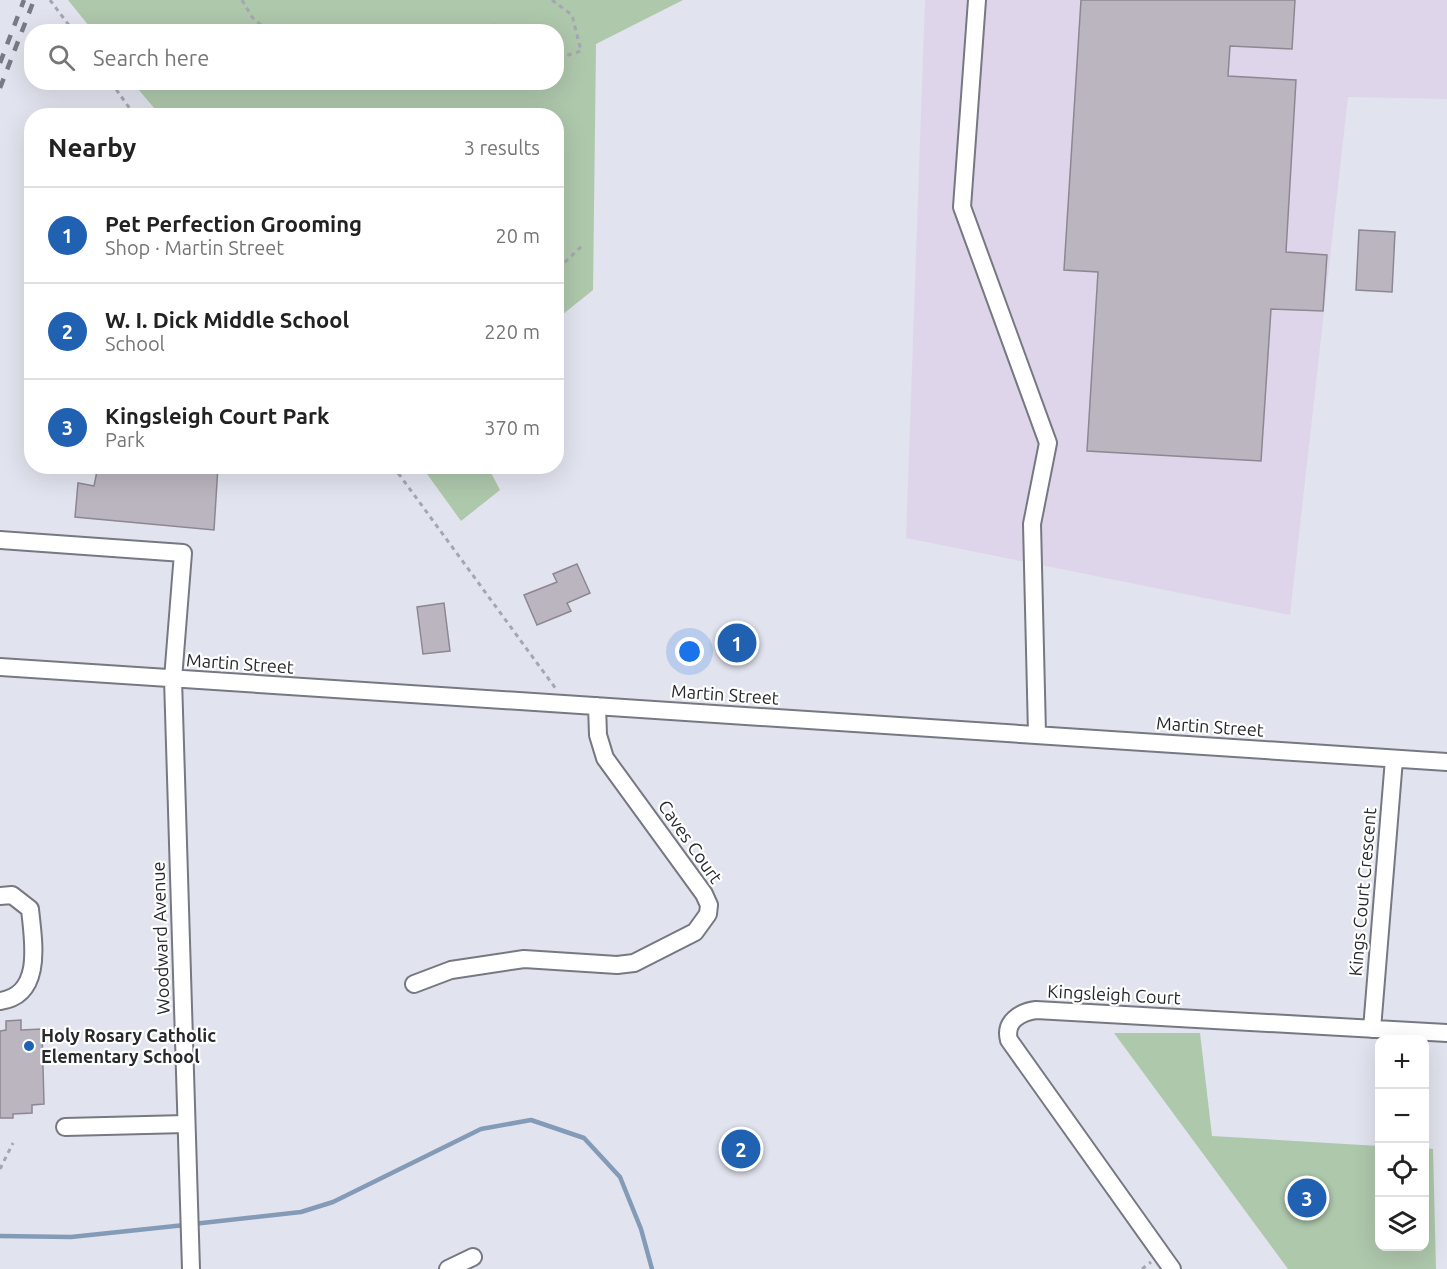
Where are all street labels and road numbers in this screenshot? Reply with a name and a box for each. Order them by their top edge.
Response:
street label: Martin Street [186,649,295,677]
street label: Martin Street [671,680,780,708]
street label: Martin Street [1156,712,1265,740]
street label: Caves Court [655,796,727,887]
street label: Kings Court Crescent [1345,807,1379,977]
street label: Woodward Avenue [147,861,173,1015]
street label: Kingsleigh Court [1047,981,1181,1007]

